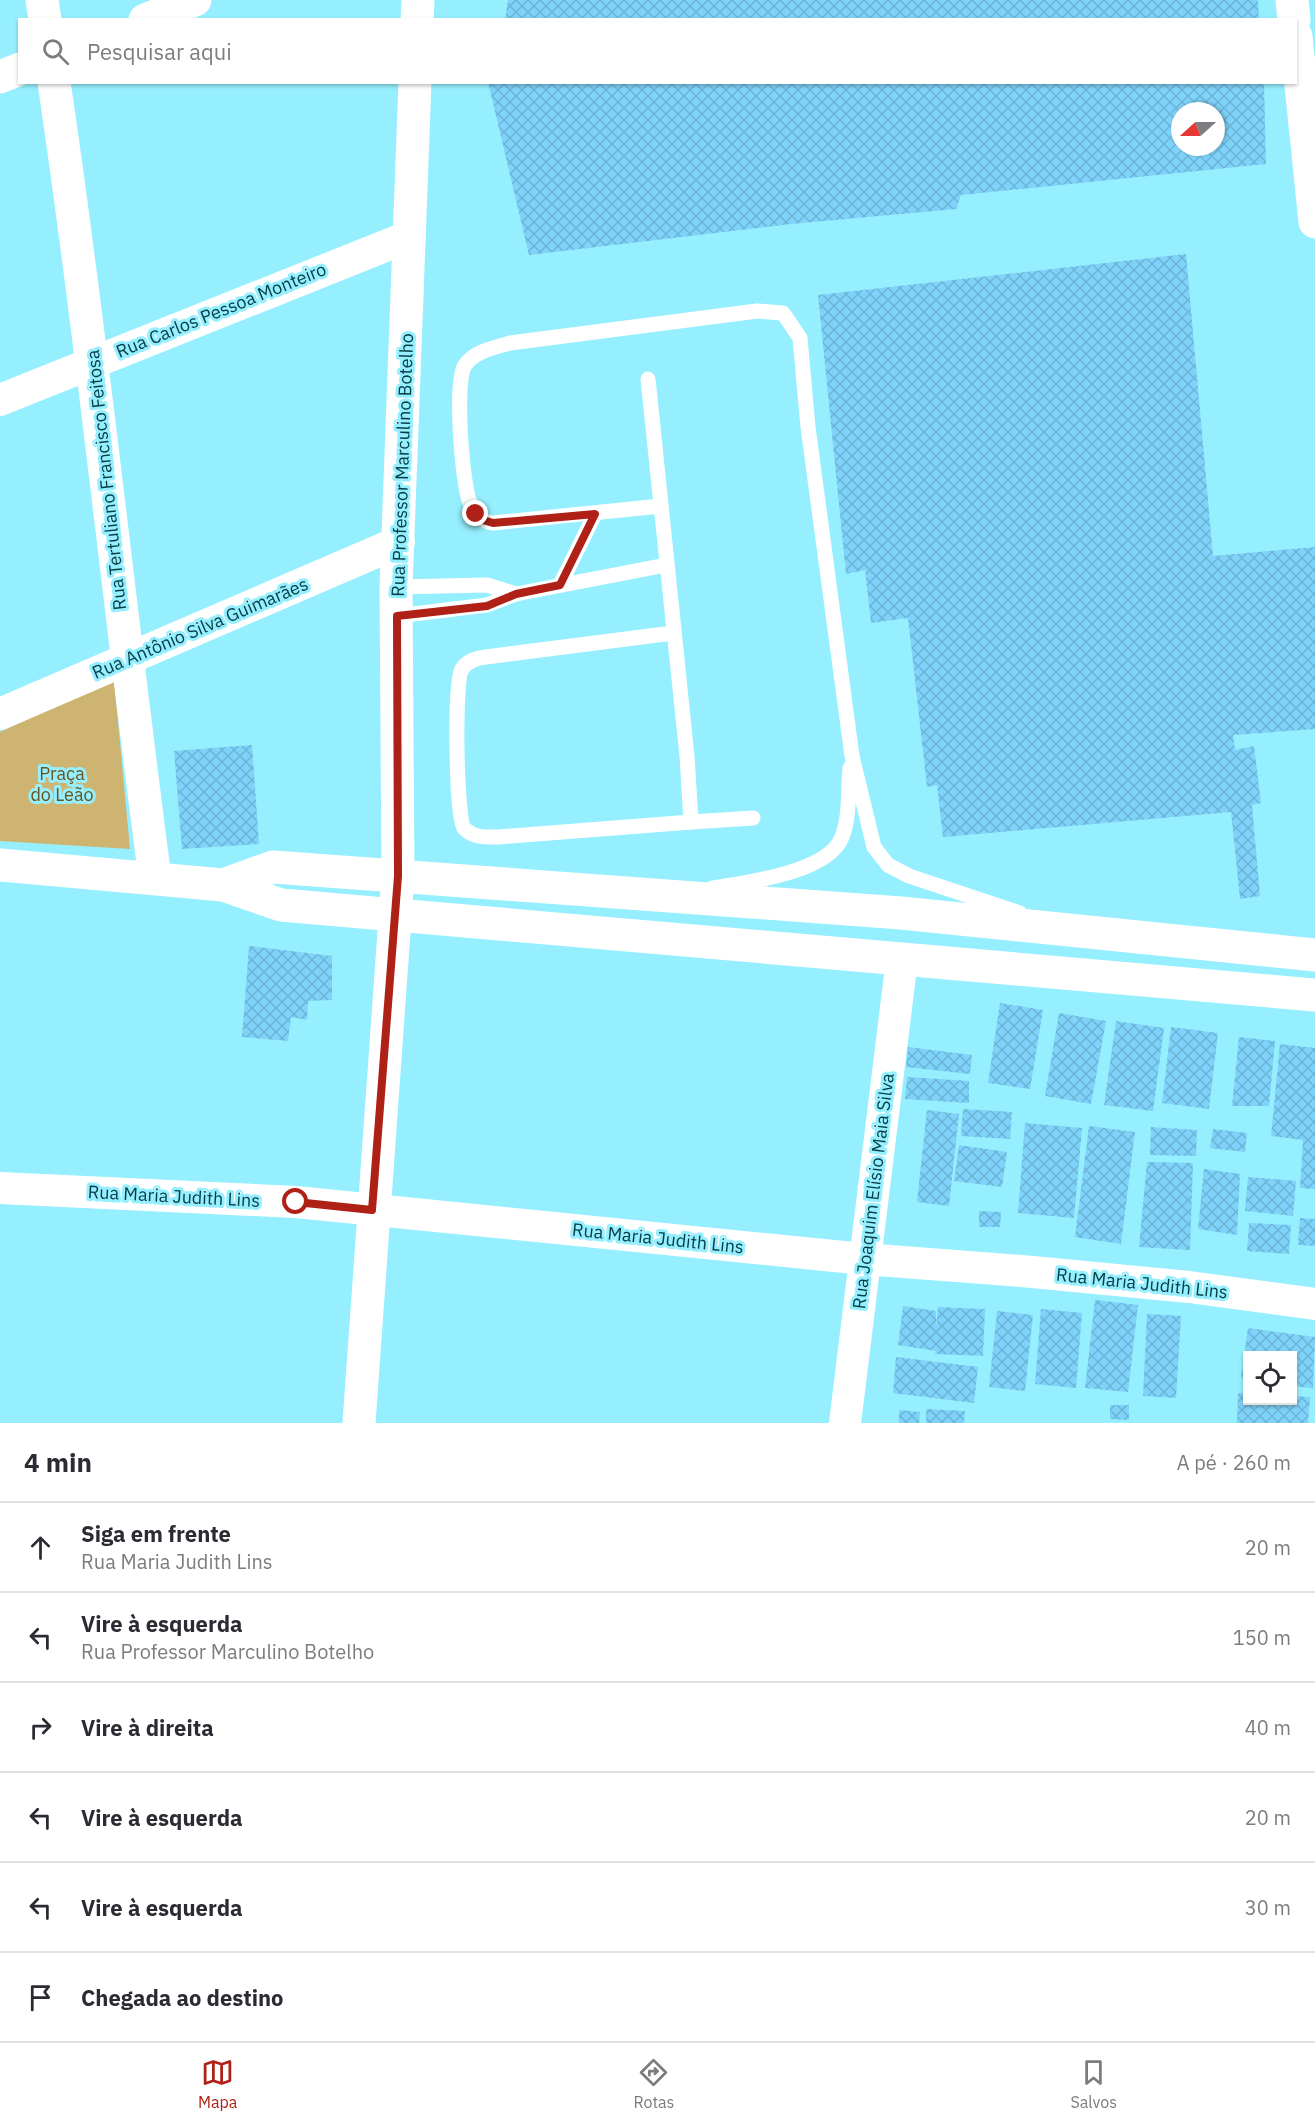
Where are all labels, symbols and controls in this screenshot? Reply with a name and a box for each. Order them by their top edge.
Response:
search box [18,18,1297,84]
icon: search [39,35,72,68]
text: Pesquisar aqui [87,37,232,66]
north arrow [1171,102,1225,156]
street label: Rua Carlos Pessoa Monteiro [112,257,330,363]
street label: Rua Professor Marculino Botelho [386,333,418,597]
street label: Rua Tertuliano Francisco Feitosa [81,348,131,611]
route end [462,500,488,526]
street label: Rua Antônio Silva Guimarães [89,572,311,684]
park label: Praça do Leão [30,762,94,806]
street label: Rua Joaquim Elísio Maia Silva [847,1071,899,1310]
street label: Rua Maria Judith Lins [87,1180,261,1212]
route start [282,1188,308,1214]
street label: Rua Maria Judith Lins [571,1218,745,1258]
street label: Rua Maria Judith Lins [1055,1263,1229,1303]
map controls [1243,1351,1297,1405]
button: locate [1243,1351,1297,1405]
text: 4 min [24,1445,92,1479]
text: A pé · 260 m [1177,1449,1291,1476]
text: Siga em frente [81,1519,231,1548]
icon: ahead [24,1531,57,1564]
text: 20 m [1245,1534,1291,1561]
text: Rua Maria Judith Lins [81,1548,273,1575]
text: Vire à esquerda [81,1609,243,1638]
icon: left [24,1621,57,1654]
text: 150 m [1233,1624,1291,1651]
text: Rua Professor Marculino Botelho [81,1638,374,1665]
icon: right [24,1711,57,1744]
text: Vire à direita [81,1713,214,1742]
text: 40 m [1245,1714,1291,1741]
icon: left [24,1801,57,1834]
text: Vire à esquerda [81,1803,243,1832]
text: 20 m [1245,1804,1291,1831]
icon: left [24,1891,57,1924]
text: Vire à esquerda [81,1893,243,1922]
text: 30 m [1245,1894,1291,1921]
icon: arrive [24,1981,57,2014]
text: Chegada ao destino [81,1983,284,2012]
tab: Mapa [198,2056,237,2112]
tab: Rotas [633,2056,674,2112]
tab: Salvos [1070,2056,1117,2112]

